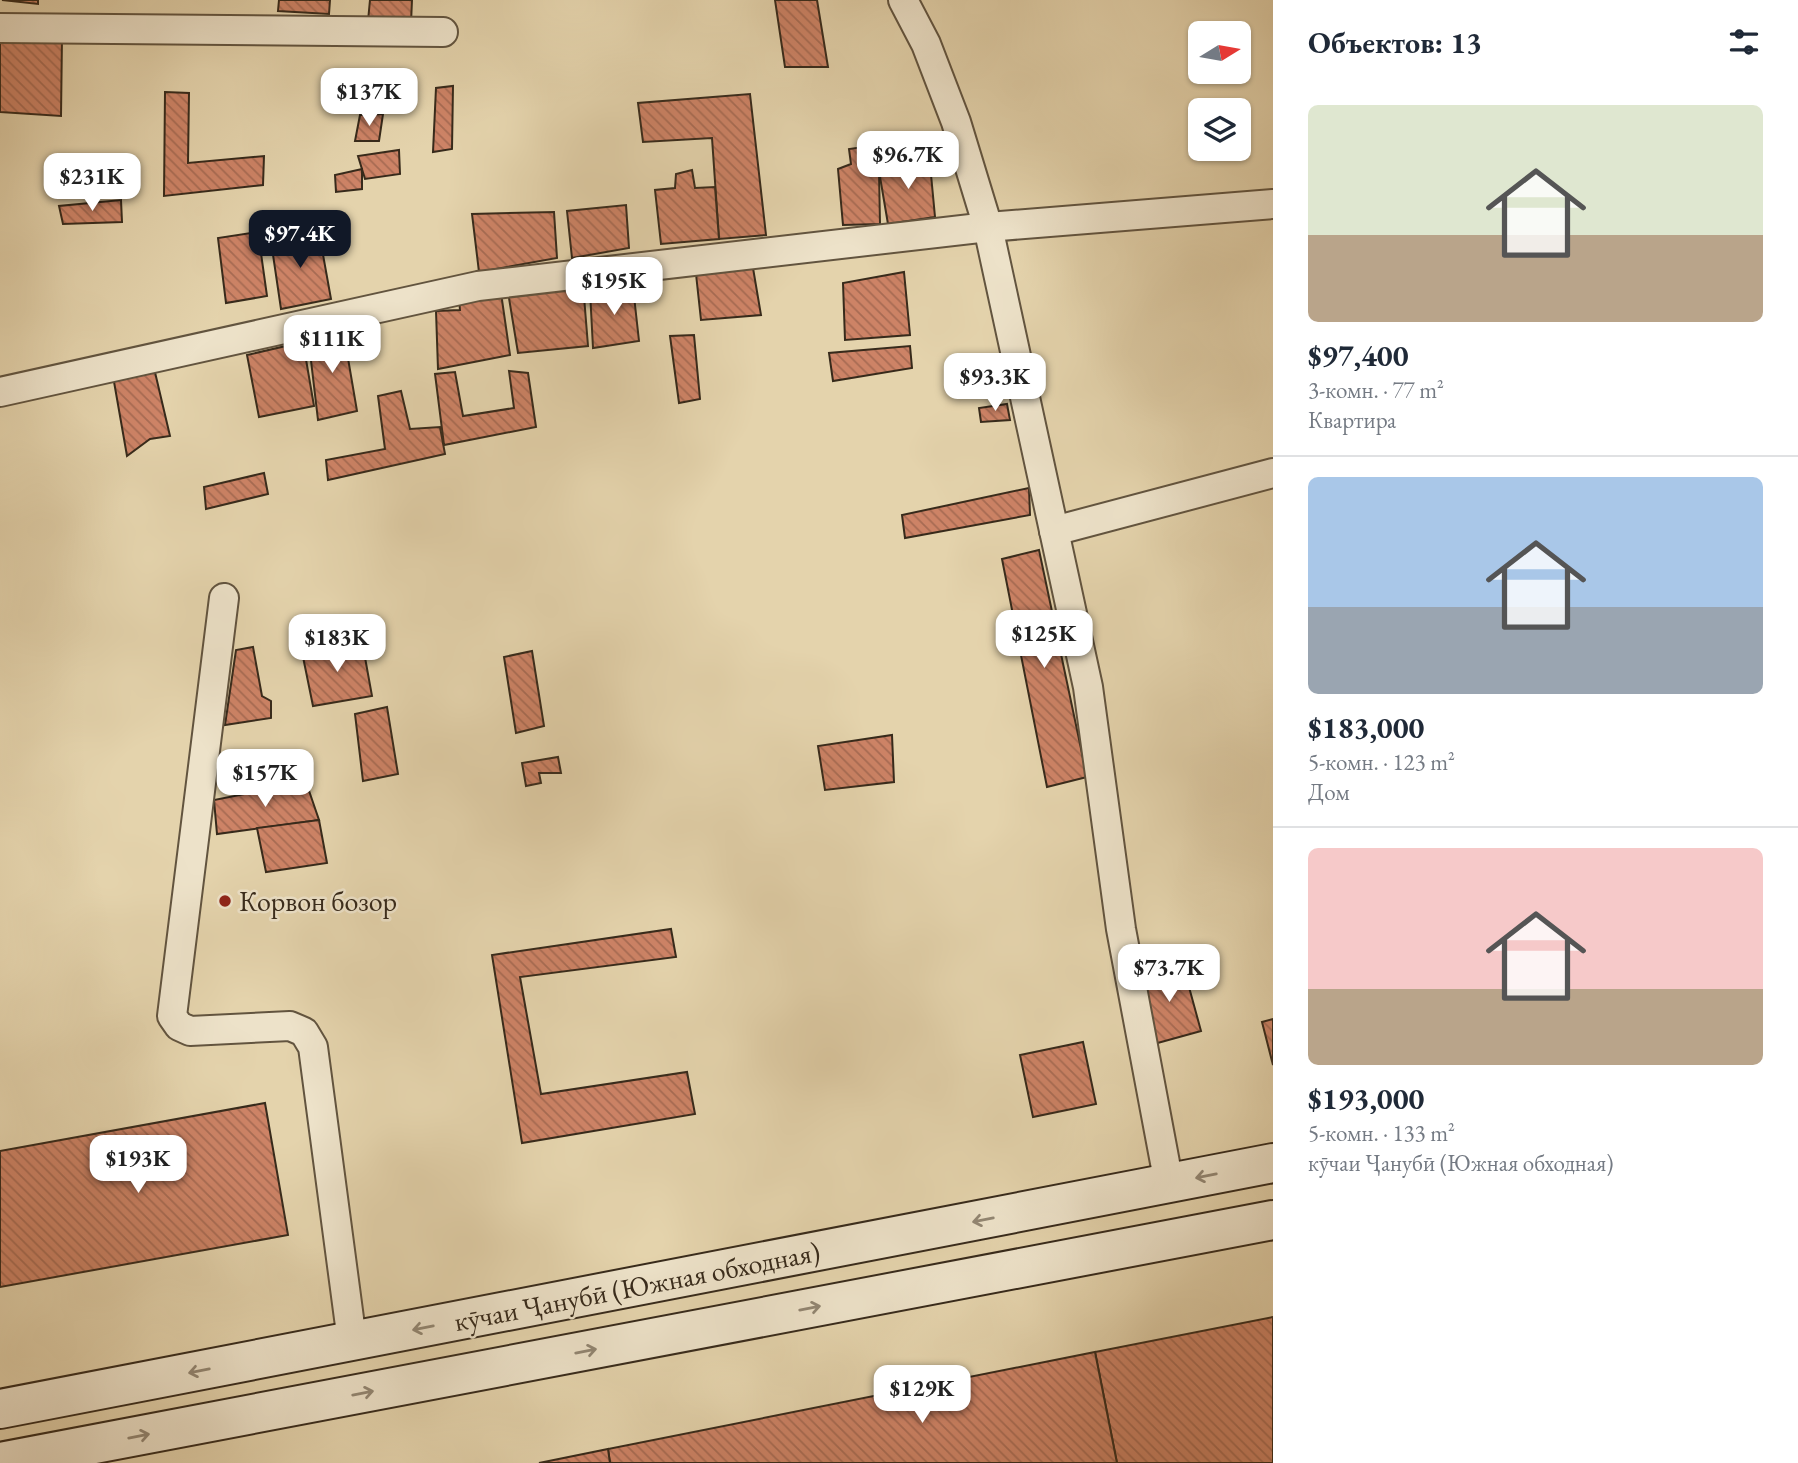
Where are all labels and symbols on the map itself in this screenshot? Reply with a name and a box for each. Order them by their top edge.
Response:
north arrow [1188,21,1251,84]
pin: $137K [320,68,418,128]
pin: $96.7K [851,132,965,191]
pin: $231K [43,154,141,213]
pin: $97.4K [243,210,357,270]
pin: $195K [565,258,663,317]
pin: $111K [283,316,381,375]
pin: $93.3K [938,354,1052,413]
pin: $125K [995,610,1093,670]
pin: $183K [288,614,386,674]
pin: $157K [216,750,314,809]
place label: Корвон бозор [239,883,397,919]
marker: Корвон бозор [217,893,233,909]
pin: $73.7K [1112,944,1226,1004]
pin: $193K [89,1136,187,1195]
one-way arrow [1195,1170,1218,1184]
one-way arrow [972,1213,995,1227]
street label: кӯчаи Ҷанубӣ (Южная обходная) [451,1233,823,1339]
one-way arrow [798,1301,821,1315]
one-way arrow [412,1321,435,1335]
one-way arrow [574,1343,597,1357]
one-way arrow [188,1364,211,1378]
pin: $129K [873,1366,971,1425]
one-way arrow [351,1386,374,1399]
one-way arrow [127,1428,150,1442]

